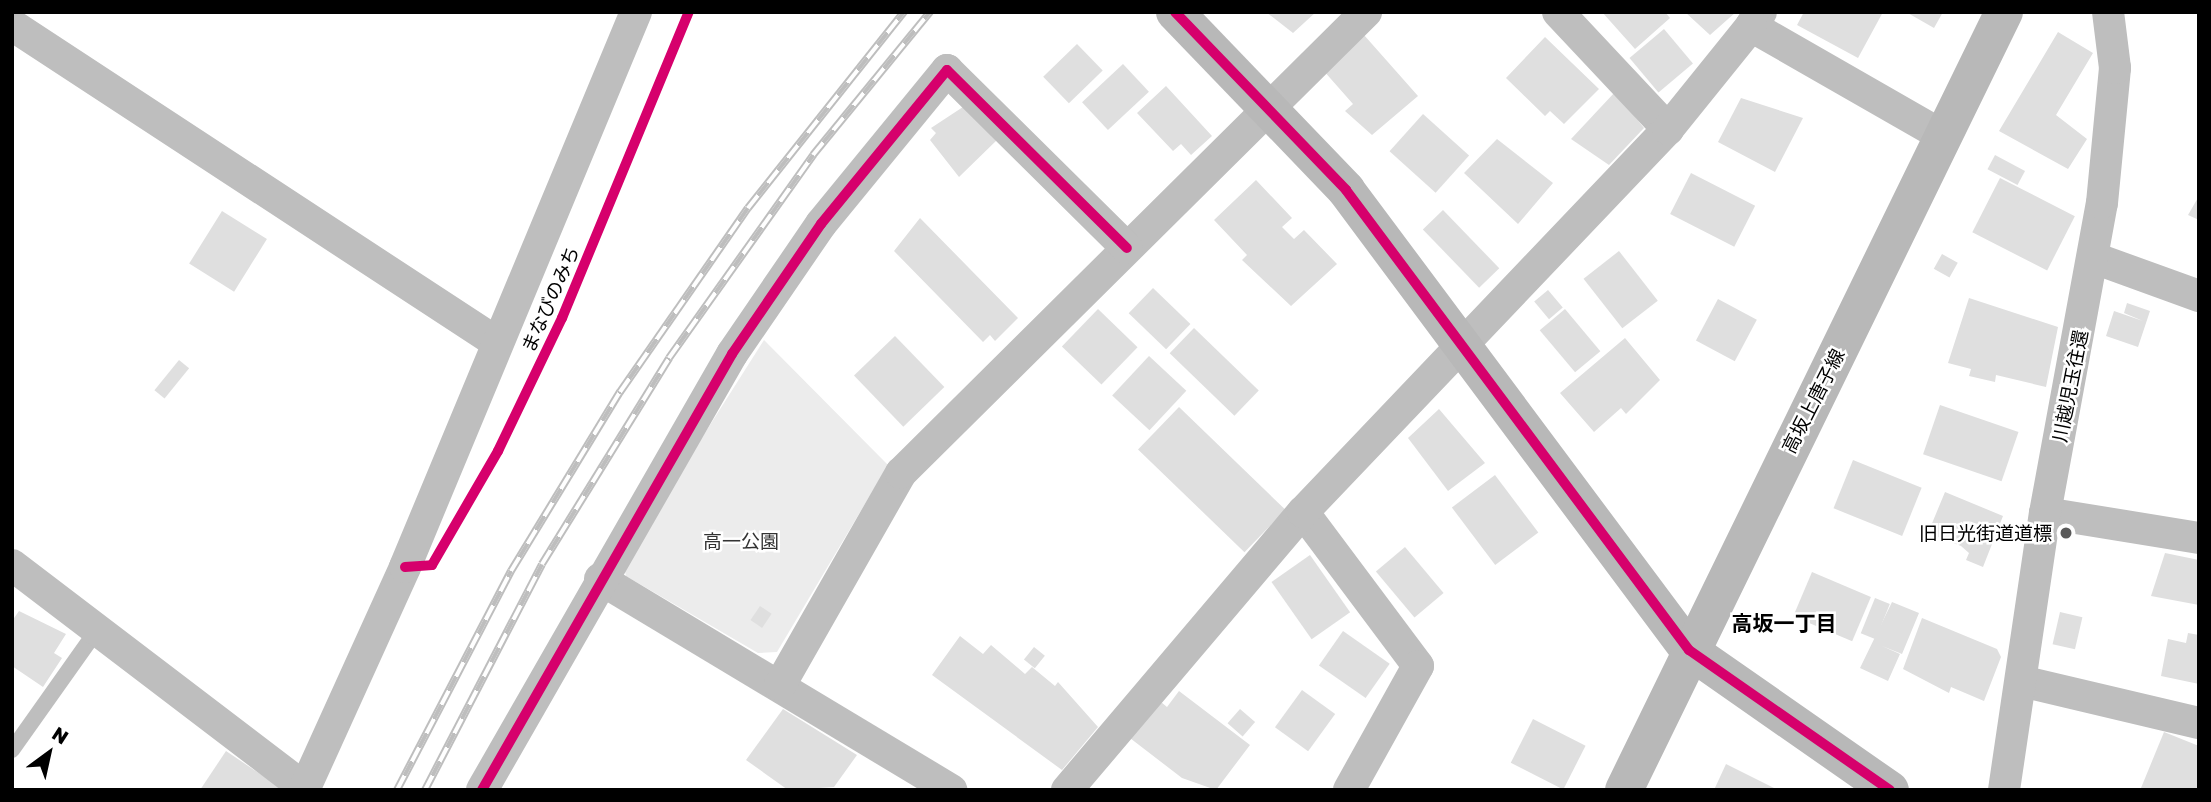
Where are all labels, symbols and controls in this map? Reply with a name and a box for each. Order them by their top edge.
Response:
street label: まなびのみち [516,242,584,356]
street label: 川越児玉往還 [2048,328,2092,444]
street label: 高坂上唐子線 [1777,345,1849,457]
place label: 旧日光街道道標 [1919,522,2052,544]
marker: 旧日光街道道標 [2058,525,2074,541]
park label: 高一公園 [703,530,779,552]
district label: 高坂一丁目 [1732,610,1836,636]
north arrow [14,718,84,788]
text: N [48,721,73,749]

